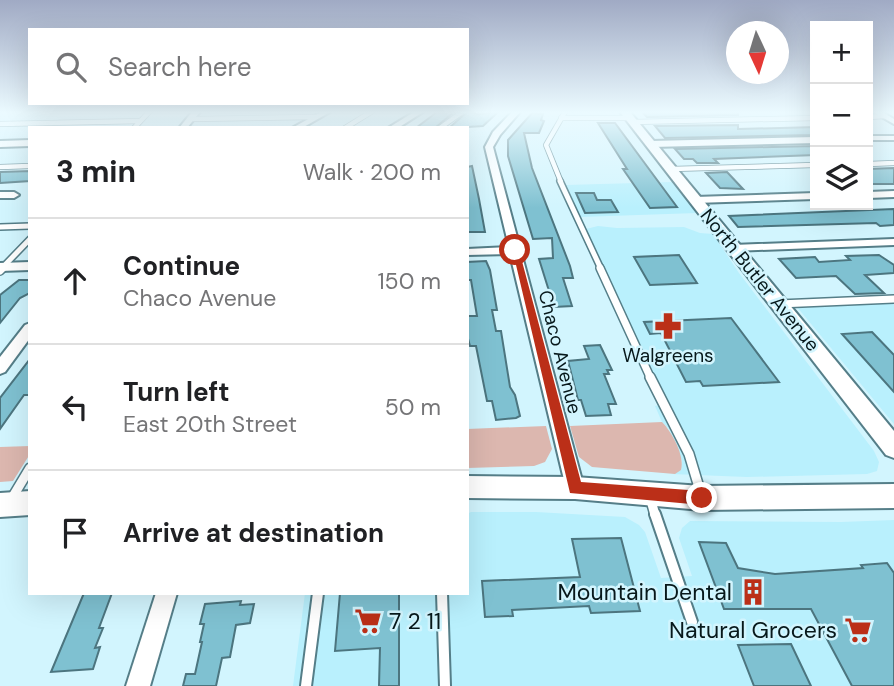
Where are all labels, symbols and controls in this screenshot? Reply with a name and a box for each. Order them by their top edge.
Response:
north arrow [726,21,789,84]
map controls [810,21,873,210]
button: + [810,21,873,84]
search box [28,28,469,105]
icon: search [52,48,90,86]
text: Search here [108,50,251,84]
button: − [810,84,873,147]
button: layers [810,147,873,210]
text: 3 min [56,152,136,191]
text: Walk · 200 m [303,157,441,187]
street label: North Butler Avenue [695,204,825,356]
route start [499,234,530,265]
text: Continue [123,249,240,283]
icon: ahead [56,262,94,300]
text: 150 m [377,266,441,296]
text: Chaco Avenue [123,283,276,313]
street label: Chaco Avenue [533,288,587,416]
pharmacy icon: Walgreens [653,311,683,341]
place label: Walgreens [622,343,714,368]
text: Turn left [123,375,230,409]
icon: left [56,388,94,426]
text: 50 m [385,392,441,422]
text: East 20th Street [123,409,297,439]
route end [686,482,717,513]
icon: arrive [56,514,94,552]
text: Arrive at destination [123,516,384,550]
place label: Mountain Dental [558,577,732,607]
building icon: Mountain Dental [738,577,768,607]
supermarket icon: 7 2 11 [353,606,383,636]
place label: 7 2 11 [389,606,441,636]
place label: Natural Grocers [669,615,837,645]
supermarket icon: Natural Grocers [843,615,873,645]

